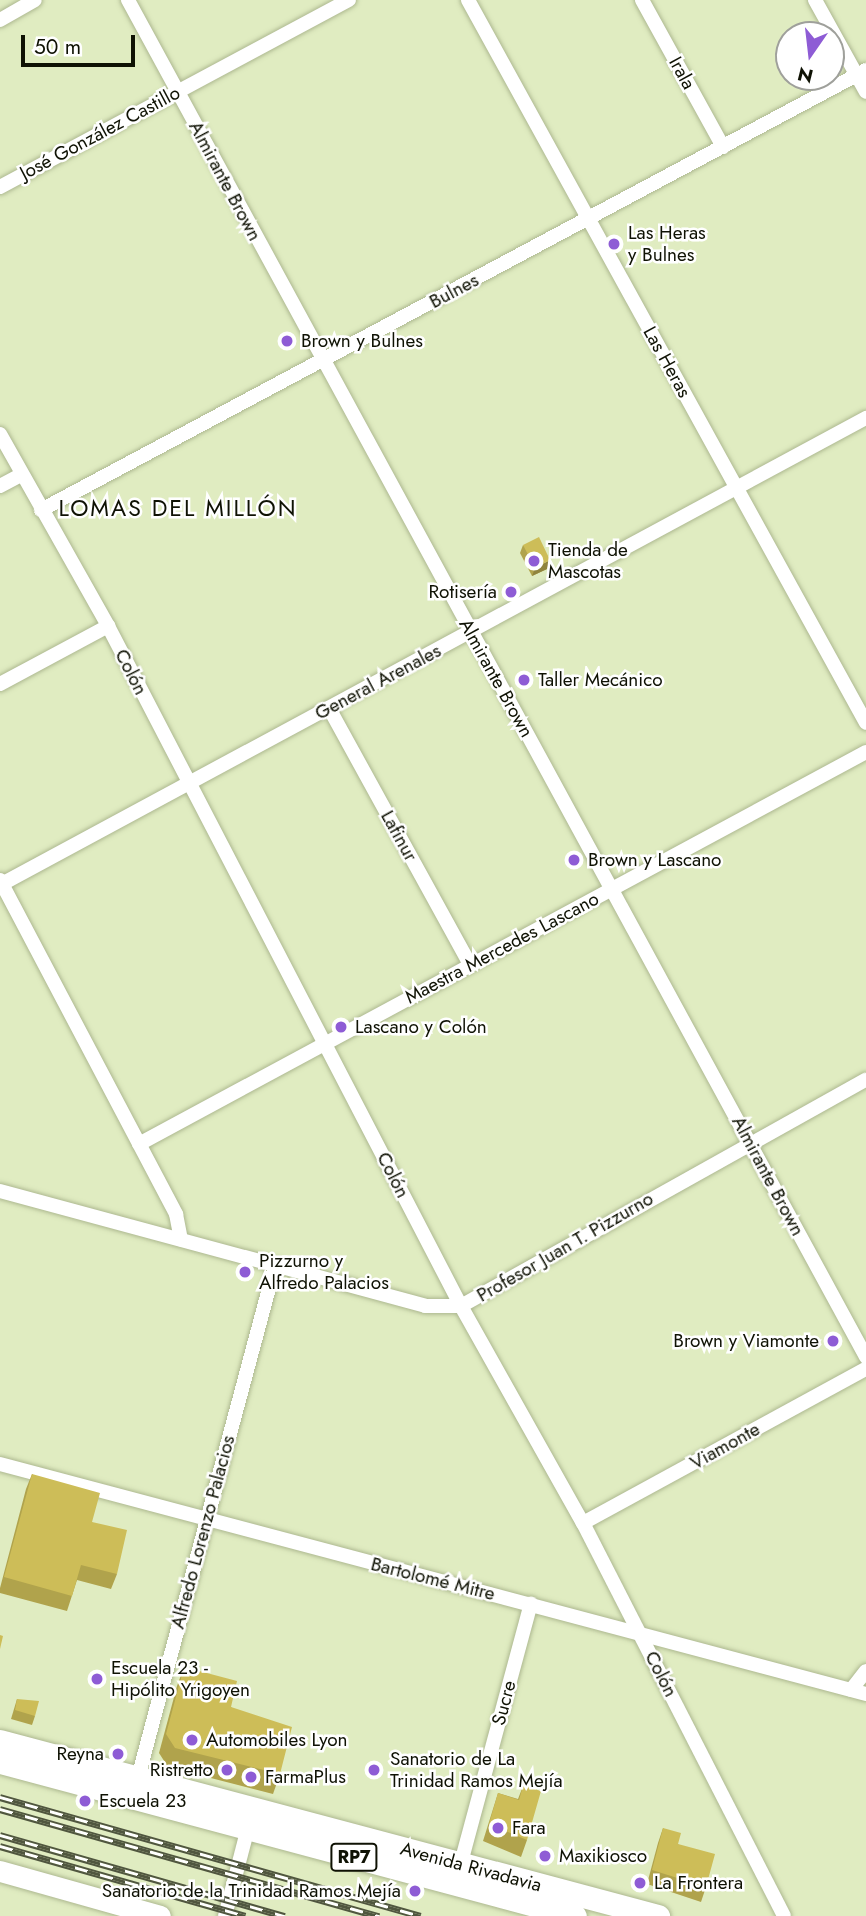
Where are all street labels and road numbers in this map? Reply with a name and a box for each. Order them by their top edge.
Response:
street label: Irala [664,53,700,93]
street label: José González Castillo [16,81,184,185]
street label: Almirante Brown [184,117,266,245]
street label: Bulnes [426,269,482,313]
street label: Las Heras [638,322,696,402]
street label: Almirante Brown [454,615,538,741]
street label: General Arenales [311,639,445,725]
street label: Colón [110,645,152,699]
street label: Lafinur [376,807,422,865]
street label: Maestra Mercedes Lascano [401,887,603,1009]
street label: Almirante Brown [727,1112,809,1240]
street label: Colón [372,1148,414,1202]
street label: Profesor Juan T. Pizzurno [473,1187,657,1307]
street label: Viamonte [686,1418,764,1474]
street label: Alfredo Lorenzo Palacios [166,1433,240,1631]
street label: Bartolomé Mitre [369,1553,497,1605]
street label: Colón [640,1647,682,1701]
street label: Sucre [487,1678,521,1728]
street label: Avenida Rivadavia [398,1837,544,1897]
road number: RP7 [330,1842,378,1871]

